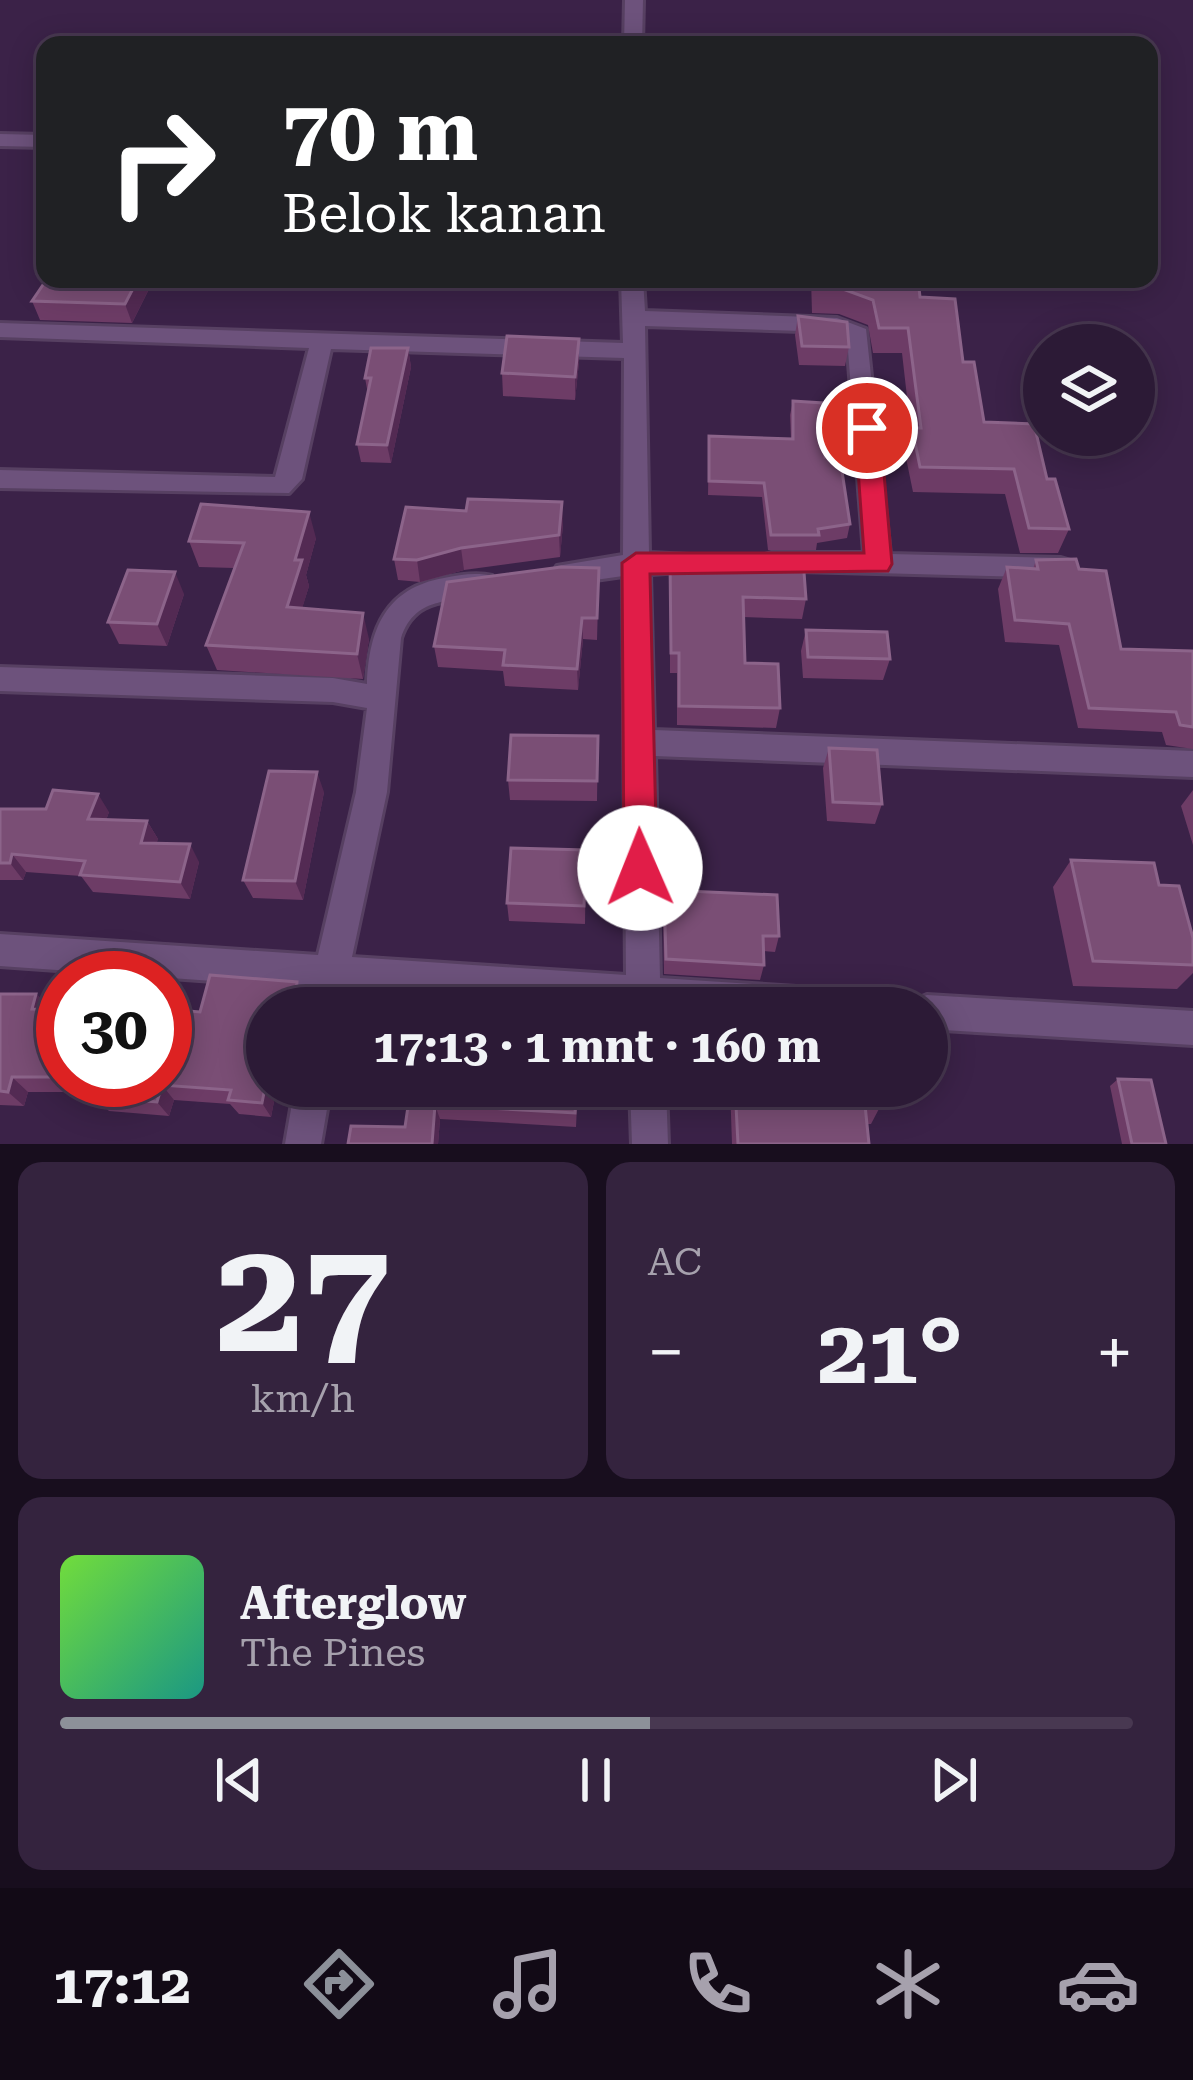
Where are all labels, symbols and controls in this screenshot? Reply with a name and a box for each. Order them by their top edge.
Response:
text: 70 m [282,82,478,180]
icon: right [84,84,240,240]
text: Belok kanan [282,182,606,245]
map controls [1023,324,1155,456]
button: layers [1023,324,1155,456]
pin [816,377,918,479]
icon: arrive [834,395,900,461]
position arrow [577,805,703,931]
speed limit sign: 30 [36,951,192,1107]
text: 17:13 · 1 mnt · 160 m [373,1020,821,1073]
text: 27 [215,1206,390,1389]
text: AC [648,1239,702,1285]
text: 21° [817,1300,963,1405]
text: − [648,1314,684,1391]
text: + [1096,1314,1133,1391]
text: km/h [251,1376,355,1422]
text: Afterglow [240,1577,466,1630]
text: The Pines [240,1630,425,1676]
icon: previous [206,1747,272,1813]
icon: pause [563,1747,629,1813]
icon: next [921,1747,987,1813]
icon: directions [297,1942,381,2026]
icon: music [486,1942,570,2026]
icon: phone [676,1942,760,2026]
icon: climate [866,1942,950,2026]
icon: car [1056,1942,1140,2026]
text: 17:12 [53,1953,191,2016]

